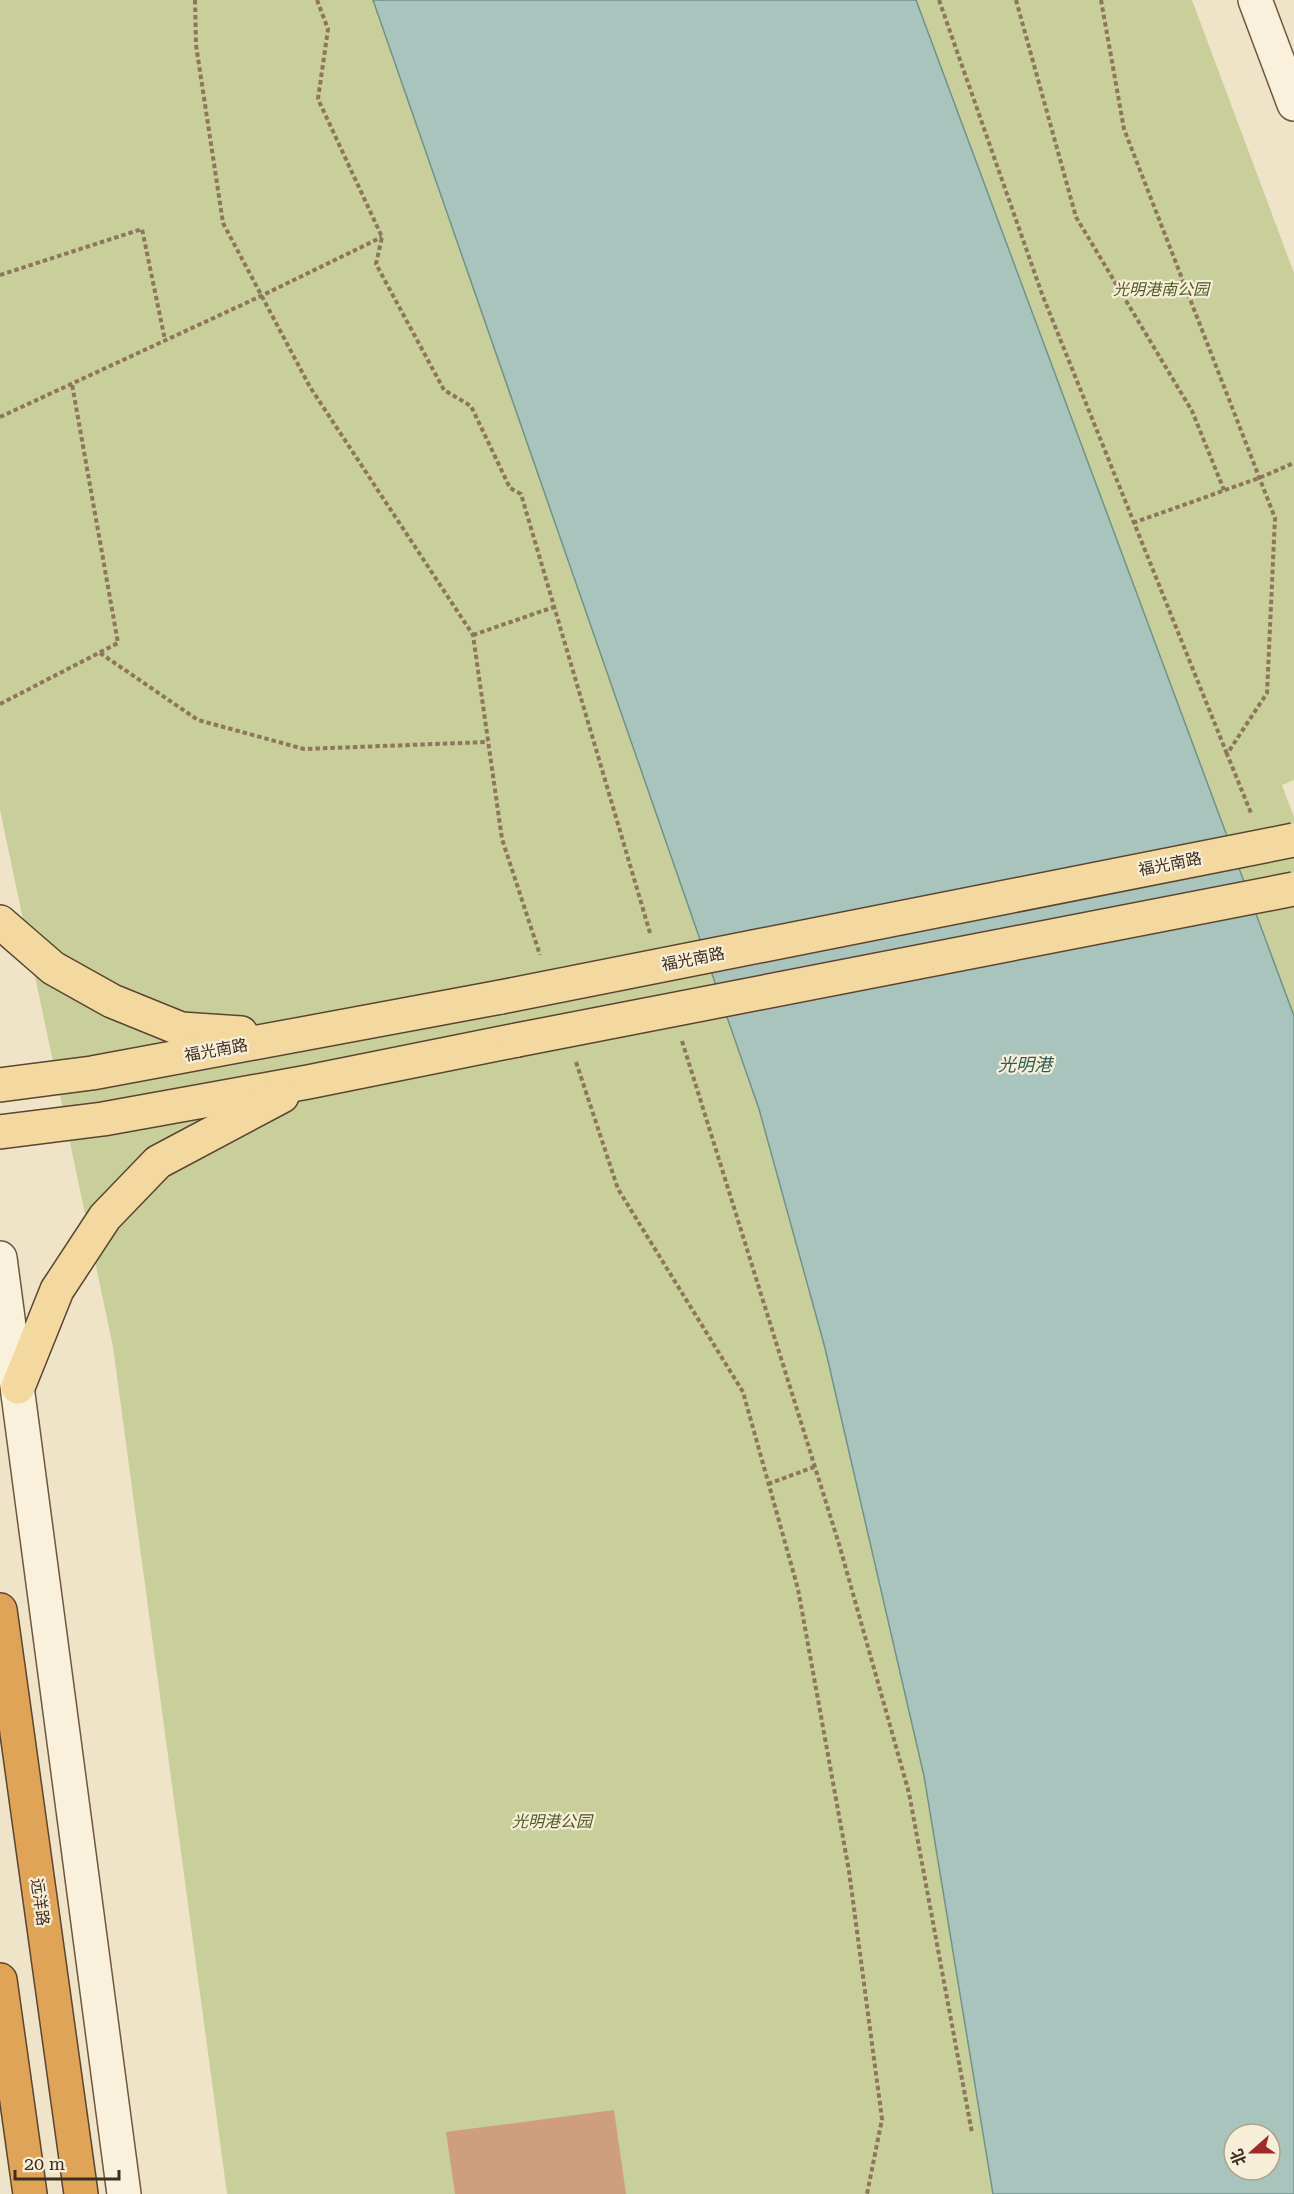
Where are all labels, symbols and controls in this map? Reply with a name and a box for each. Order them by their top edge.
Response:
park label: 光明港南公园 [1113,280,1211,299]
street label: 福光南路 [1137,849,1203,879]
street label: 福光南路 [660,944,726,974]
street label: 福光南路 [183,1035,249,1065]
water label: 光明港 [998,1054,1055,1075]
park label: 光明港公园 [512,1812,594,1831]
street label: 远洋路 [27,1877,53,1927]
north arrow [1222,2122,1282,2182]
scale bar [15,2143,118,2181]
text: 北 [1227,2146,1250,2168]
text: 20 m [24,2153,65,2174]

